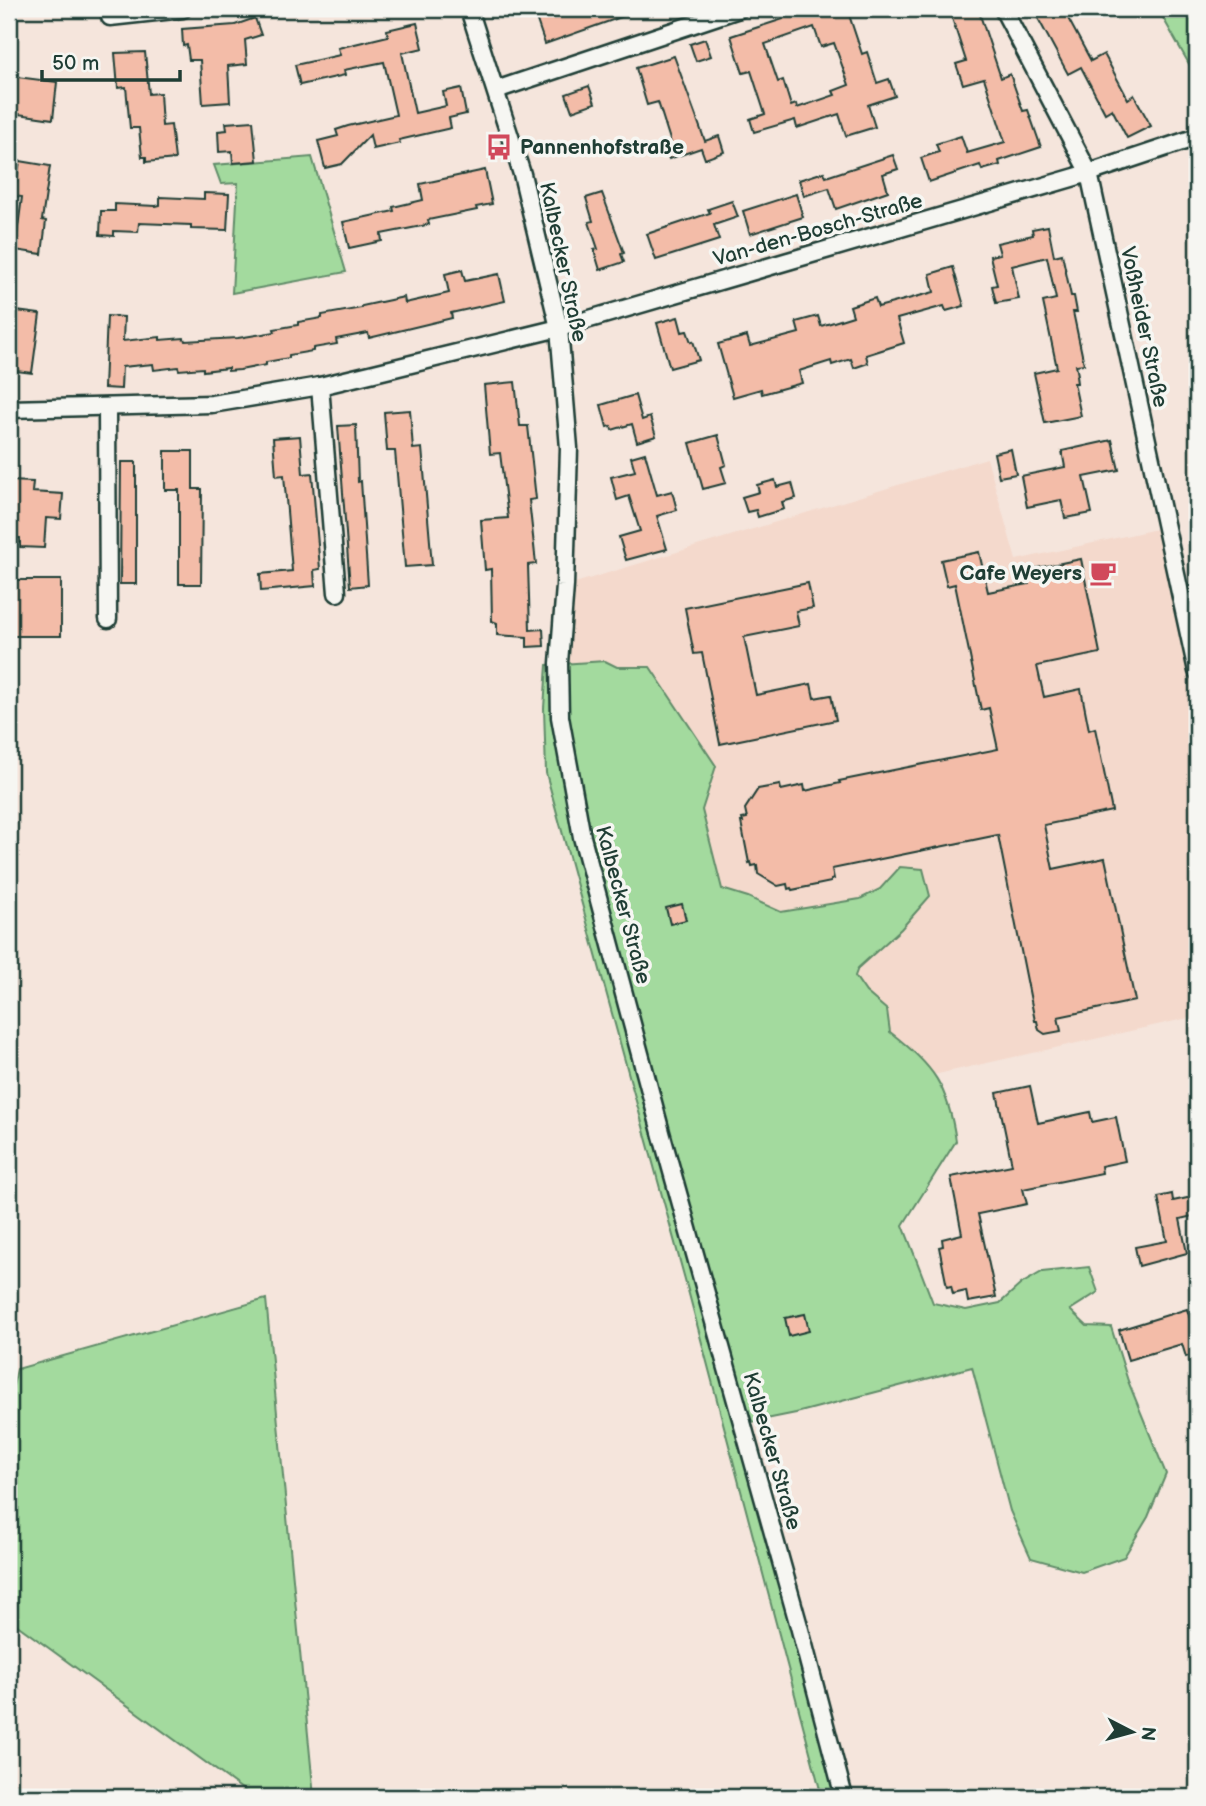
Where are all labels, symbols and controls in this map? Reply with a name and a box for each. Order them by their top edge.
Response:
scale bar [42,38,180,82]
text: 50 m [52,51,99,76]
bus stop icon: Pannenhofstraße [484,132,514,162]
place label: Pannenhofstraße [520,135,684,160]
street label: Kalbecker Straße [534,180,592,344]
street label: Van-den-Bosch-Straße [711,188,925,272]
street label: Voßheider Straße [1115,244,1173,410]
cafe icon: Cafe Weyers [1088,558,1118,588]
place label: Cafe Weyers [960,561,1082,586]
street label: Kalbecker Straße [590,823,656,987]
street label: Kalbecker Straße [738,1369,806,1533]
north arrow [1098,1698,1168,1768]
text: N [1135,1725,1160,1742]

